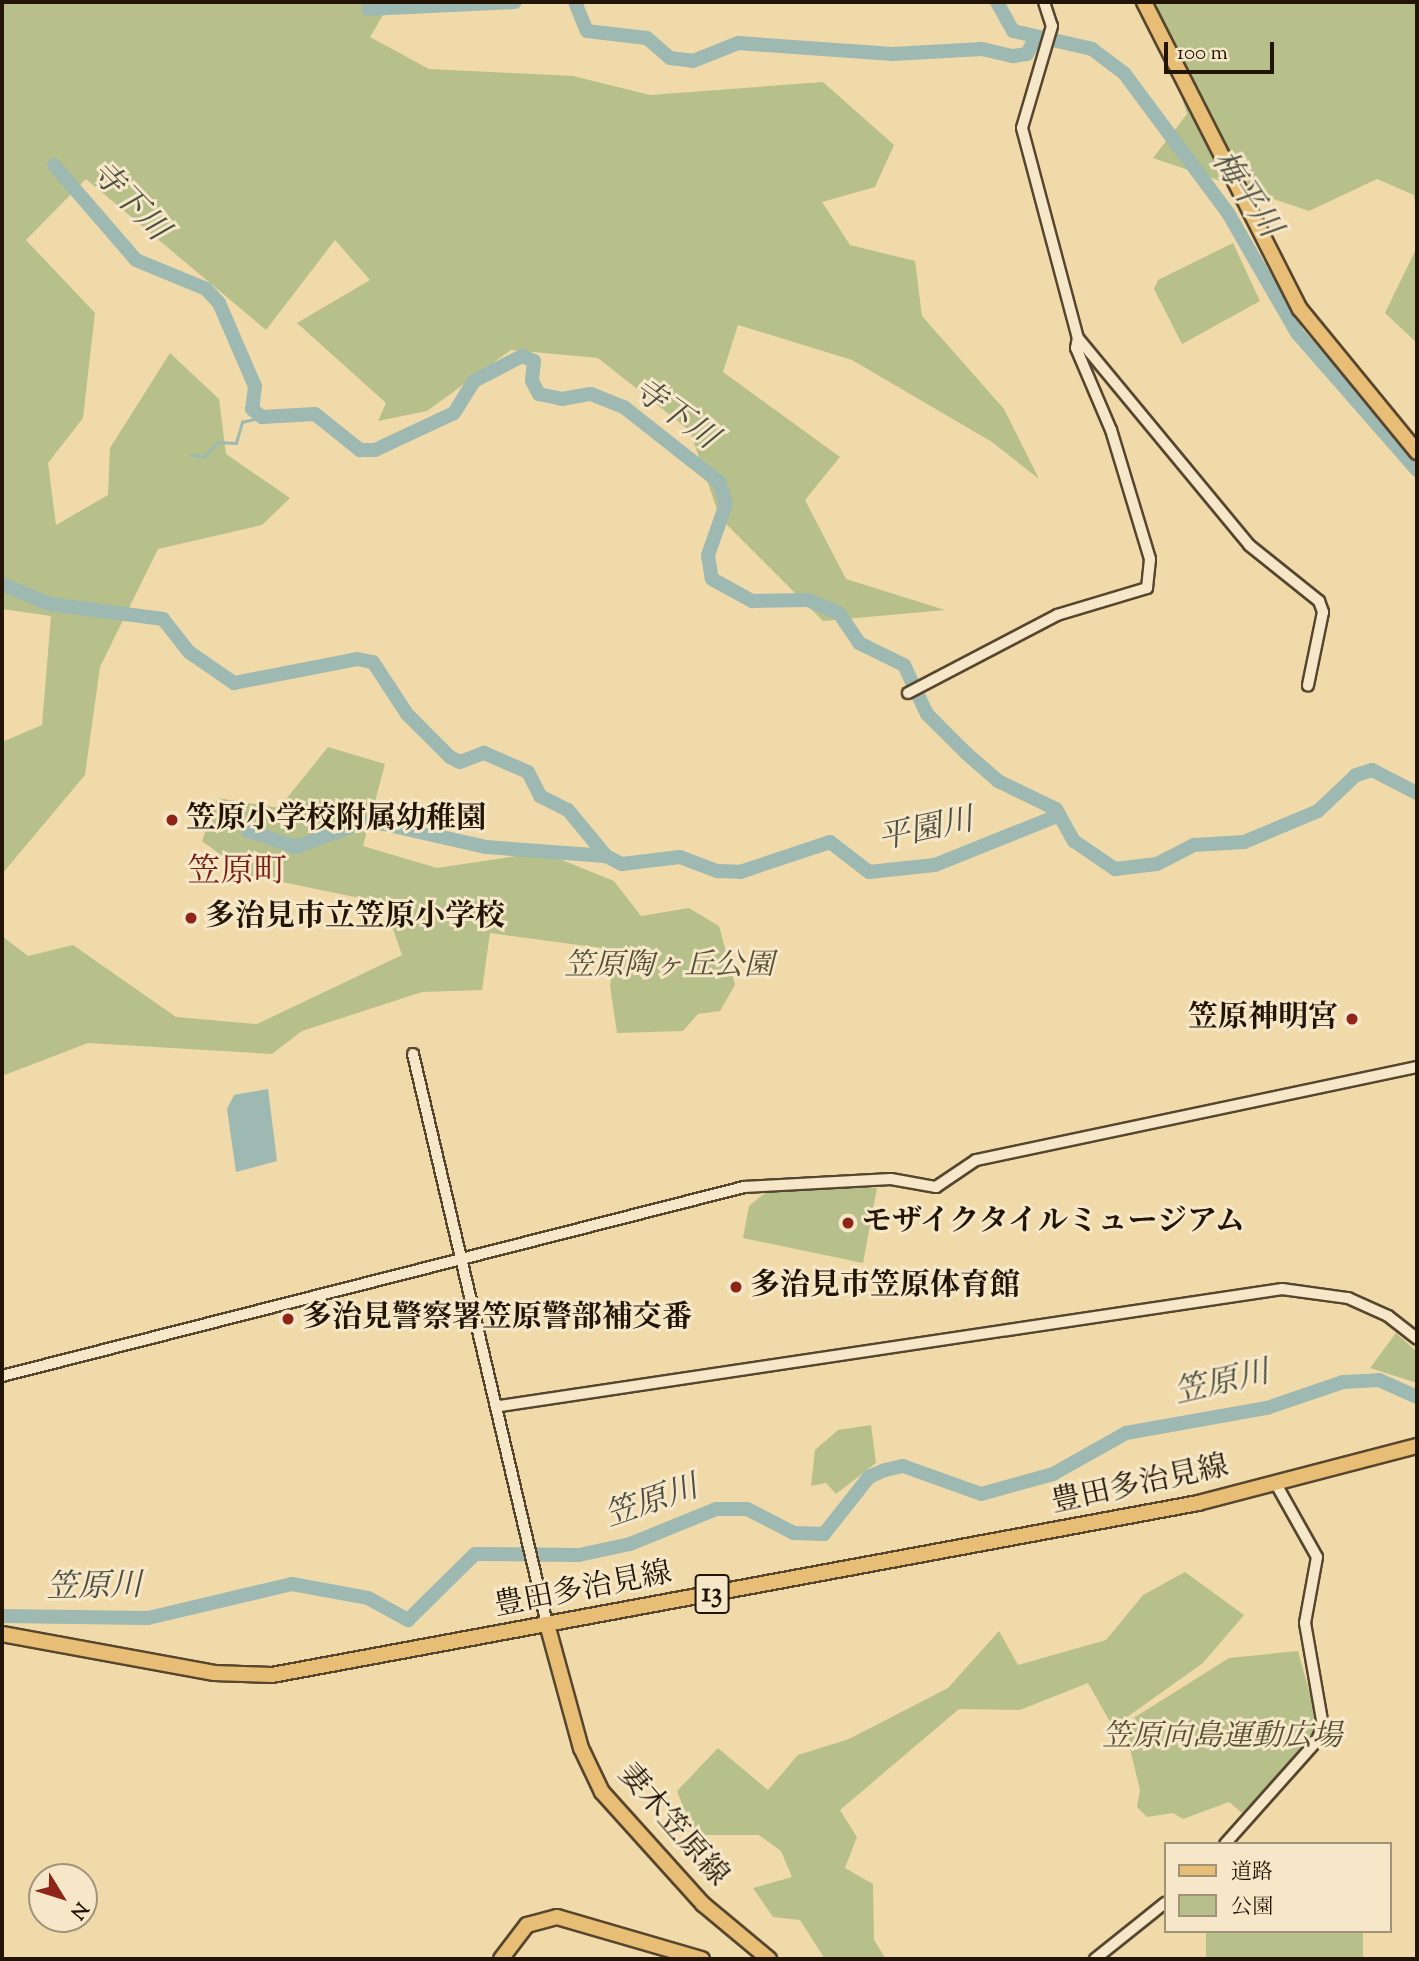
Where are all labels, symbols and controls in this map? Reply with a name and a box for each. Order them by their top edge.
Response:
scale bar [1167,28,1277,72]
text: 100 m [1177,39,1228,69]
water label: 梅平川 [1202,144,1288,246]
water label: 寺下川 [81,154,175,250]
water label: 寺下川 [624,371,724,459]
place label: 笠原小学校附属幼稚園 [186,802,486,838]
water label: 平園川 [875,802,977,860]
marker: 笠原小学校附属幼稚園 [164,812,180,828]
district label: 笠原町 [188,854,286,894]
place label: 多治見市立笠原小学校 [205,900,505,936]
marker: 多治見市立笠原小学校 [183,910,199,926]
park label: 笠原陶ヶ丘公園 [564,949,774,985]
place label: 笠原神明宮 [1188,1001,1338,1037]
marker: 笠原神明宮 [1344,1011,1360,1027]
place label: モザイクタイルミュージアム [862,1205,1252,1241]
marker: モザイクタイルミュージアム [840,1215,856,1231]
place label: 多治見市笠原体育館 [750,1269,1020,1305]
marker: 多治見市笠原体育館 [728,1279,744,1295]
place label: 多治見警察署笠原警部補交番 [302,1301,692,1337]
marker: 多治見警察署笠原警部補交番 [280,1311,296,1327]
water label: 笠原川 [1171,1354,1273,1414]
street label: 豊田多治見線 [1048,1450,1232,1522]
water label: 笠原川 [600,1469,704,1537]
street label: 豊田多治見線 [491,1556,675,1626]
water label: 笠原川 [46,1568,142,1608]
road number: 13 [694,1570,730,1618]
park label: 笠原向島運動広場 [1102,1720,1342,1756]
street label: 妻木笠原線 [609,1758,735,1894]
legend [1164,1842,1391,1933]
text: 道路 [1231,1858,1273,1888]
north arrow [28,1863,98,1933]
text: 公園 [1231,1893,1273,1923]
text: N [63,1896,94,1924]

